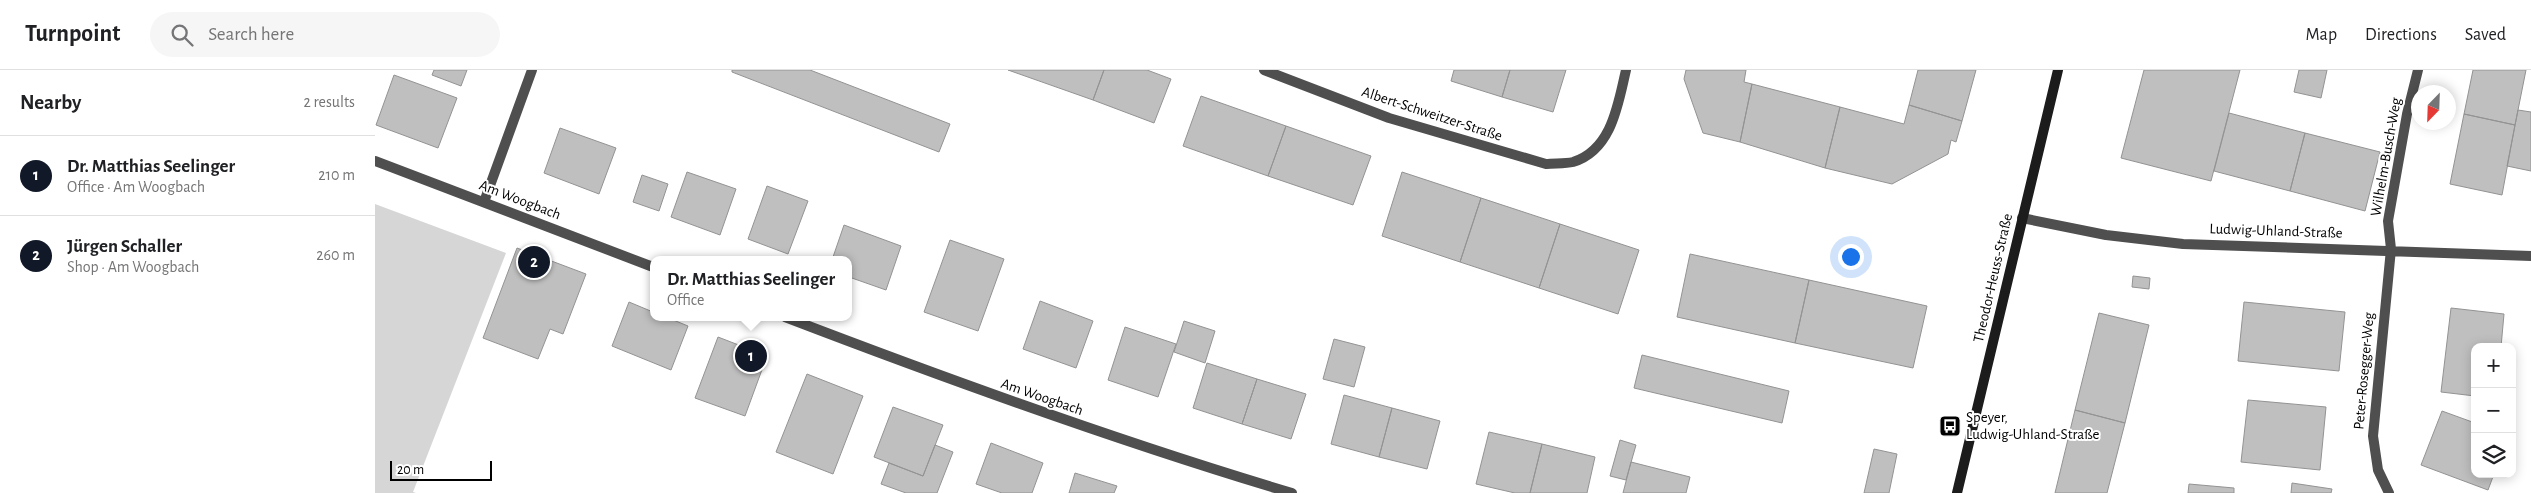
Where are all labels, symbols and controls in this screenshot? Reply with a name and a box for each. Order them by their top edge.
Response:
search box [150,12,500,57]
icon: search [168,21,196,49]
text: Turnpoint [25,22,120,46]
text: Search here [208,25,294,44]
text: Map [2306,26,2337,44]
text: Directions [2365,26,2437,44]
text: Saved [2465,26,2506,44]
street label: Albert-Schweitzer-Straße [1360,84,1504,144]
north arrow [2411,85,2456,130]
text: Nearby [20,92,81,113]
text: 2 results [303,94,355,110]
street label: Wilhelm-Busch-Weg [2368,96,2404,218]
text: Dr. Matthias Seelinger [67,157,235,176]
text: 1 [33,167,39,183]
text: 210 m [318,167,355,183]
street label: Am Woogbach [477,178,563,222]
text: Office · Am Woogbach [67,179,205,195]
street label: Theodor-Heuss-Straße [1971,212,2015,344]
street label: Ludwig-Uhland-Straße [2209,221,2343,241]
text: Jürgen Schaller [67,237,182,256]
pin: 2 [518,243,550,281]
your location [1838,244,1864,270]
text: 2 [32,247,40,263]
text: 260 m [316,247,355,263]
popup [650,256,852,321]
text: Shop · Am Woogbach [67,259,199,275]
text: Dr. Matthias Seelinger [667,270,835,289]
text: Office [667,292,704,308]
street label: Peter-Rosegger-Weg [2351,311,2377,430]
pin: 1 [735,337,767,375]
map controls [2471,343,2516,478]
button: + [2471,343,2516,388]
street label: Am Woogbach [999,376,1085,418]
button: − [2471,388,2516,433]
place label: Speyer, Ludwig-Uhland-Straße [1966,410,2099,442]
bus stop icon: Speyer, Ludwig-Uhland-Straße [1938,414,1962,438]
button: layers [2471,433,2516,478]
scale bar [390,458,493,481]
text: 20 m [397,463,424,477]

